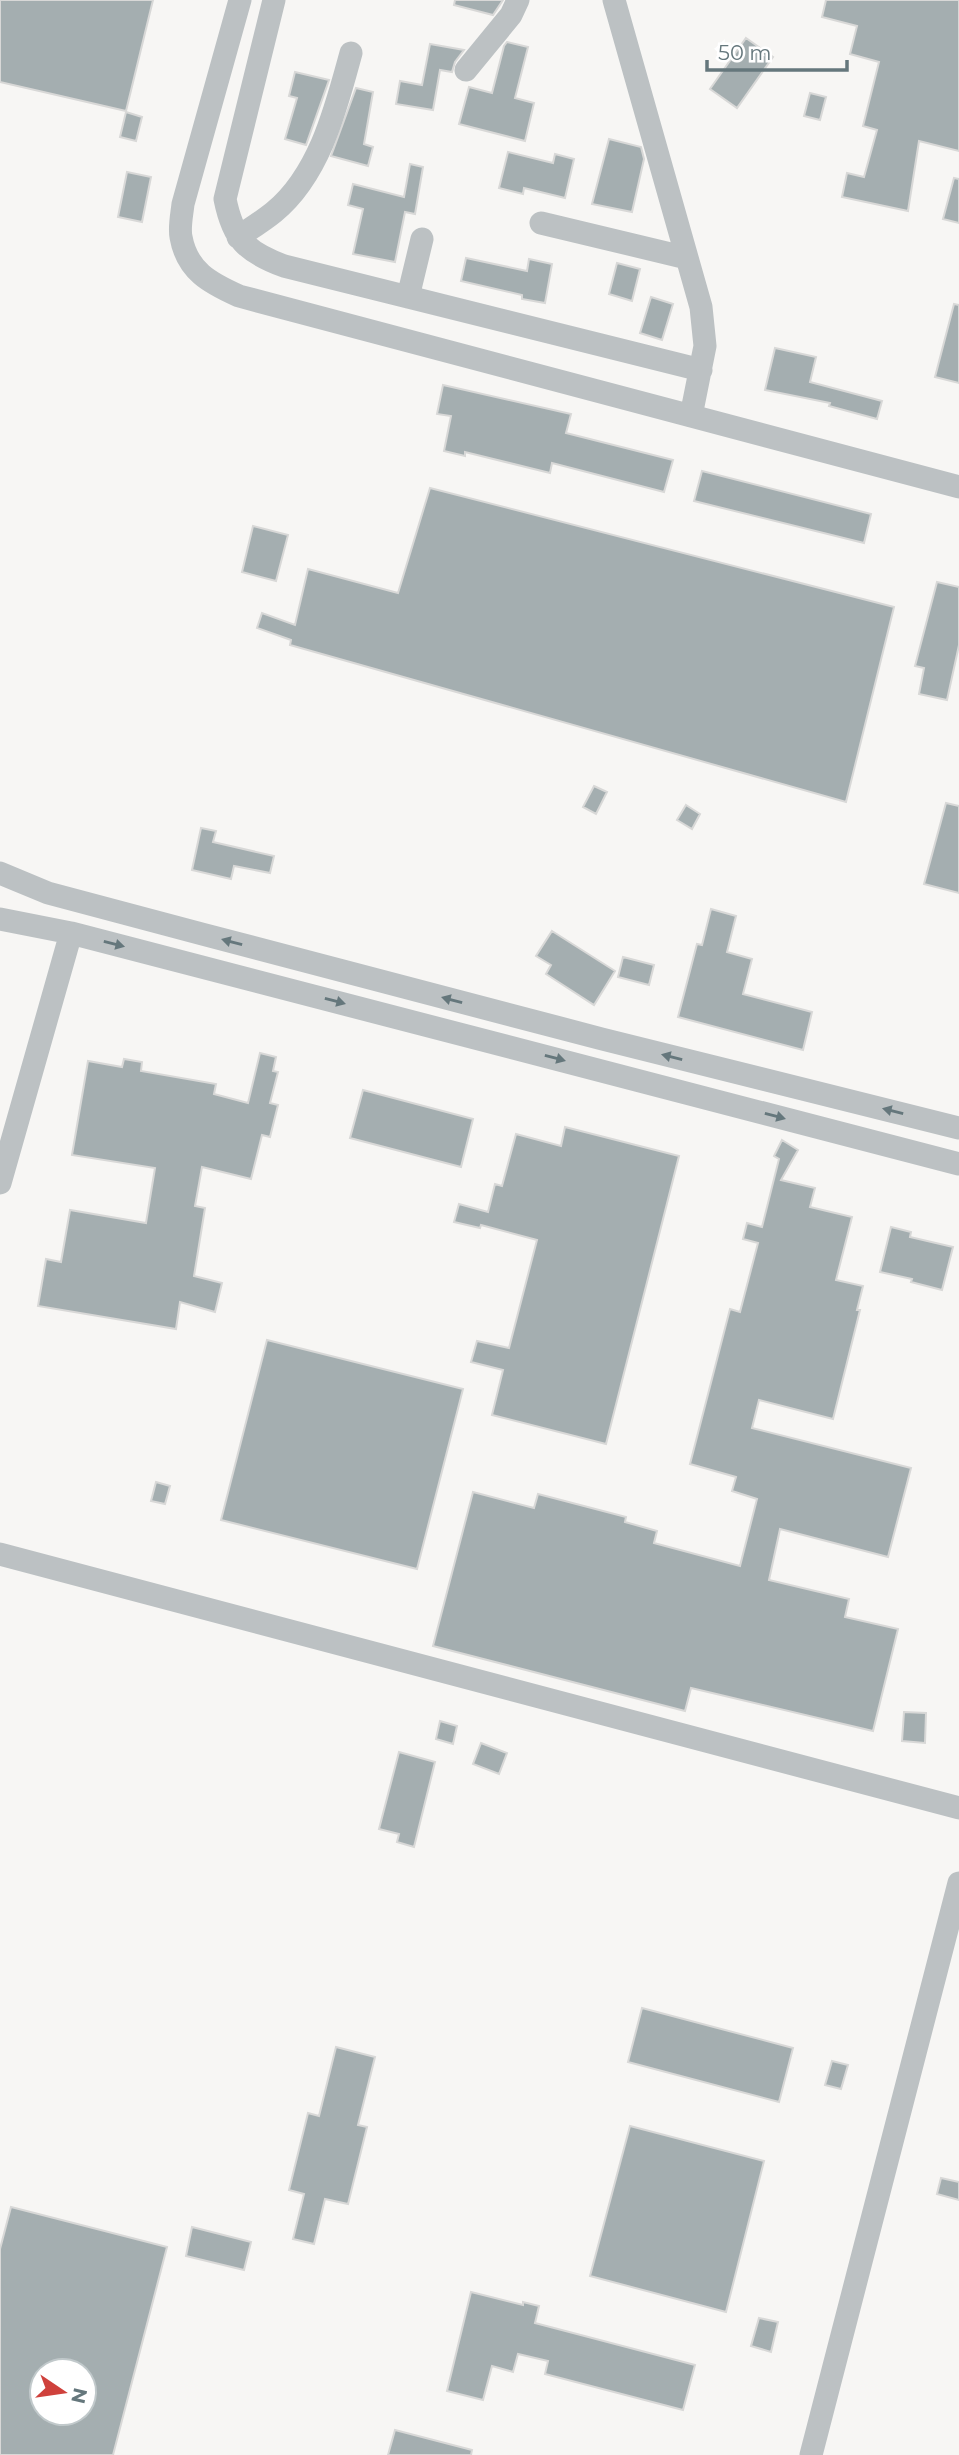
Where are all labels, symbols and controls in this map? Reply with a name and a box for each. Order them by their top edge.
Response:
scale bar [707,28,847,72]
text: 50 m [718,40,772,65]
one-way arrow [221,936,243,947]
one-way arrow [104,939,126,950]
one-way arrow [441,994,463,1005]
one-way arrow [324,996,346,1007]
one-way arrow [661,1051,683,1062]
one-way arrow [544,1053,566,1064]
one-way arrow [882,1106,904,1117]
one-way arrow [764,1111,786,1122]
north arrow [28,2357,98,2427]
text: N [66,2386,92,2406]

